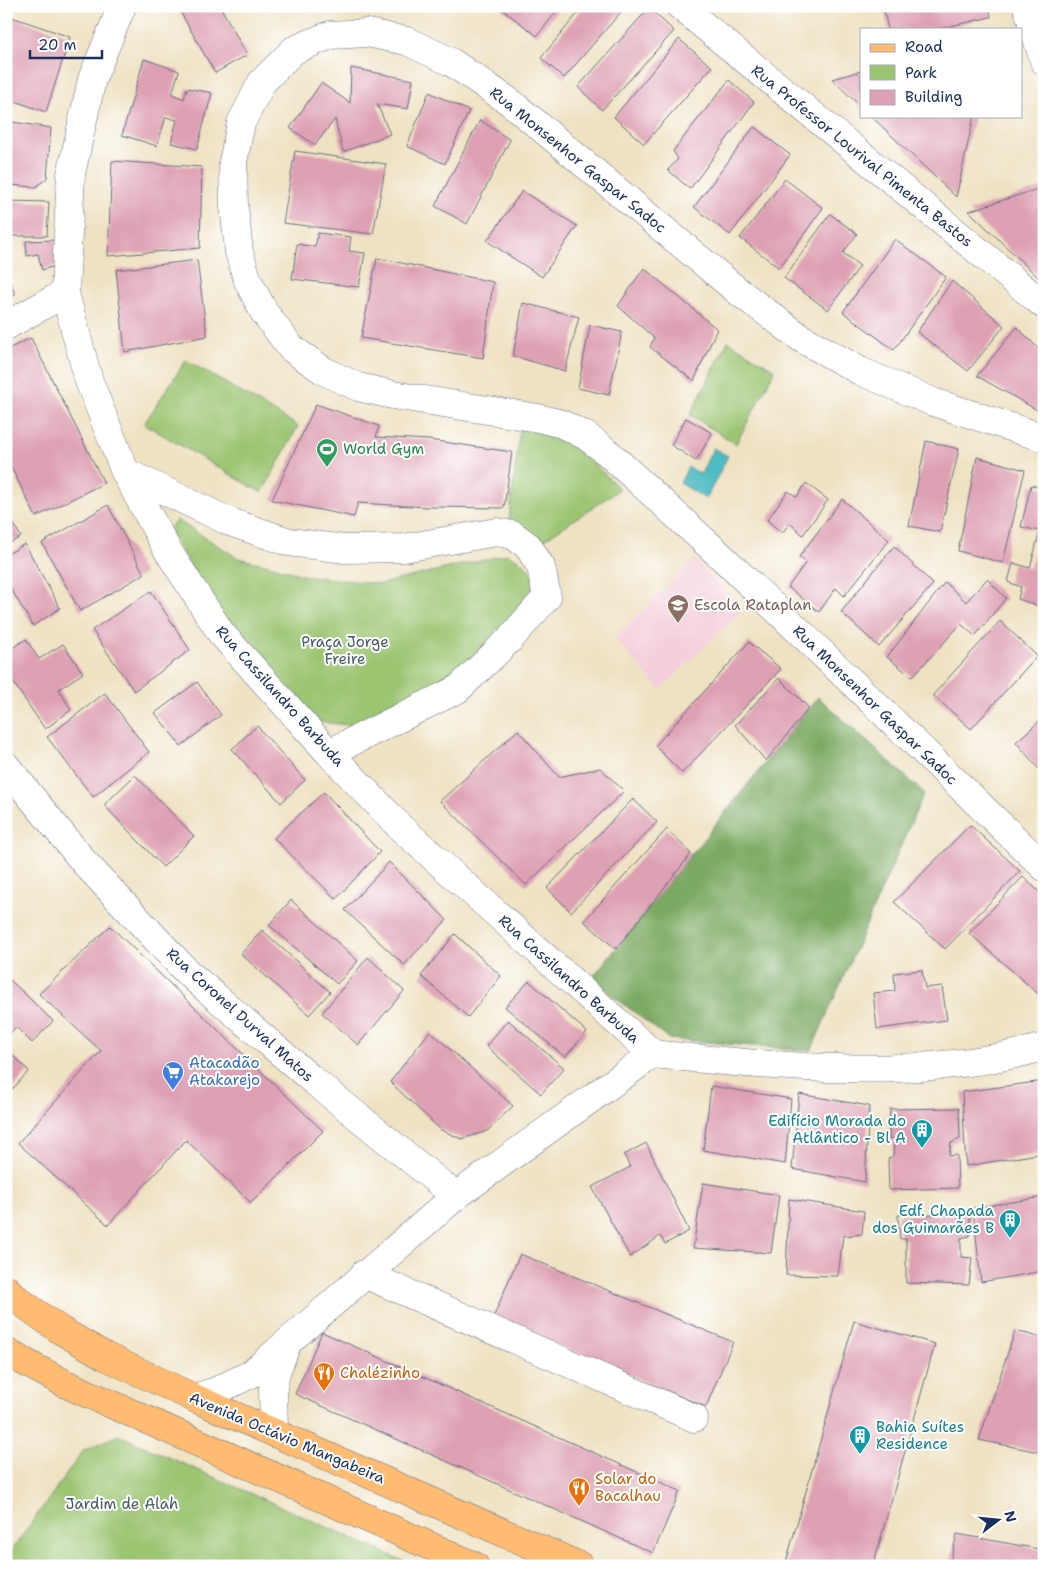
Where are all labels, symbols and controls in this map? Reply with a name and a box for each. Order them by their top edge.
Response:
scale bar [30,28,102,60]
legend [860,28,1022,118]
text: 20 m [38,35,77,55]
text: Road [905,37,943,57]
street label: Rua Professor Lourival Pimenta Bastos [747,60,977,252]
text: Park [905,63,937,83]
street label: Rua Monsenhor Gaspar Sadoc [486,83,670,237]
text: Building [905,87,962,107]
sports icon: World Gym [315,437,339,468]
place label: World Gym [343,439,424,459]
school or university icon: Escola Rataplan [666,593,690,624]
place label: Escola Rataplan [694,595,812,615]
street label: Rua Cassilandro Barbuda [211,621,349,771]
street label: Rua Monsenhor Gaspar Sadoc [788,621,962,789]
park label: Praça Jorge Freire [301,632,389,669]
street label: Rua Cassilandro Barbuda [494,910,644,1048]
street label: Rua Coronel Durval Matos [162,944,318,1086]
place label: Atacadão Atakarejo [189,1053,260,1090]
supermarket icon: Atacadão Atakarejo [161,1060,185,1091]
place label: Edifício Morada do Atlântico - Bl A [768,1111,906,1148]
building icon: Edifício Morada do Atlântico - Bl A [910,1118,934,1149]
place label: Edf. Chapada dos Guimarães B [872,1201,995,1238]
building icon: Edf. Chapada dos Guimarães B [998,1208,1022,1239]
restaurant icon: Chalézinho [312,1361,336,1392]
place label: Chalézinho [340,1363,420,1383]
street label: Avenida Octávio Mangabeira [186,1388,388,1489]
place label: Bahia Suítes Residence [876,1417,964,1454]
building icon: Bahia Suítes Residence [848,1424,872,1455]
place label: Solar do Bacalhau [595,1469,661,1506]
restaurant icon: Solar do Bacalhau [567,1476,591,1507]
park label: Jardim de Alah [66,1494,178,1514]
north arrow [972,1494,1022,1544]
text: N [1000,1509,1021,1524]

